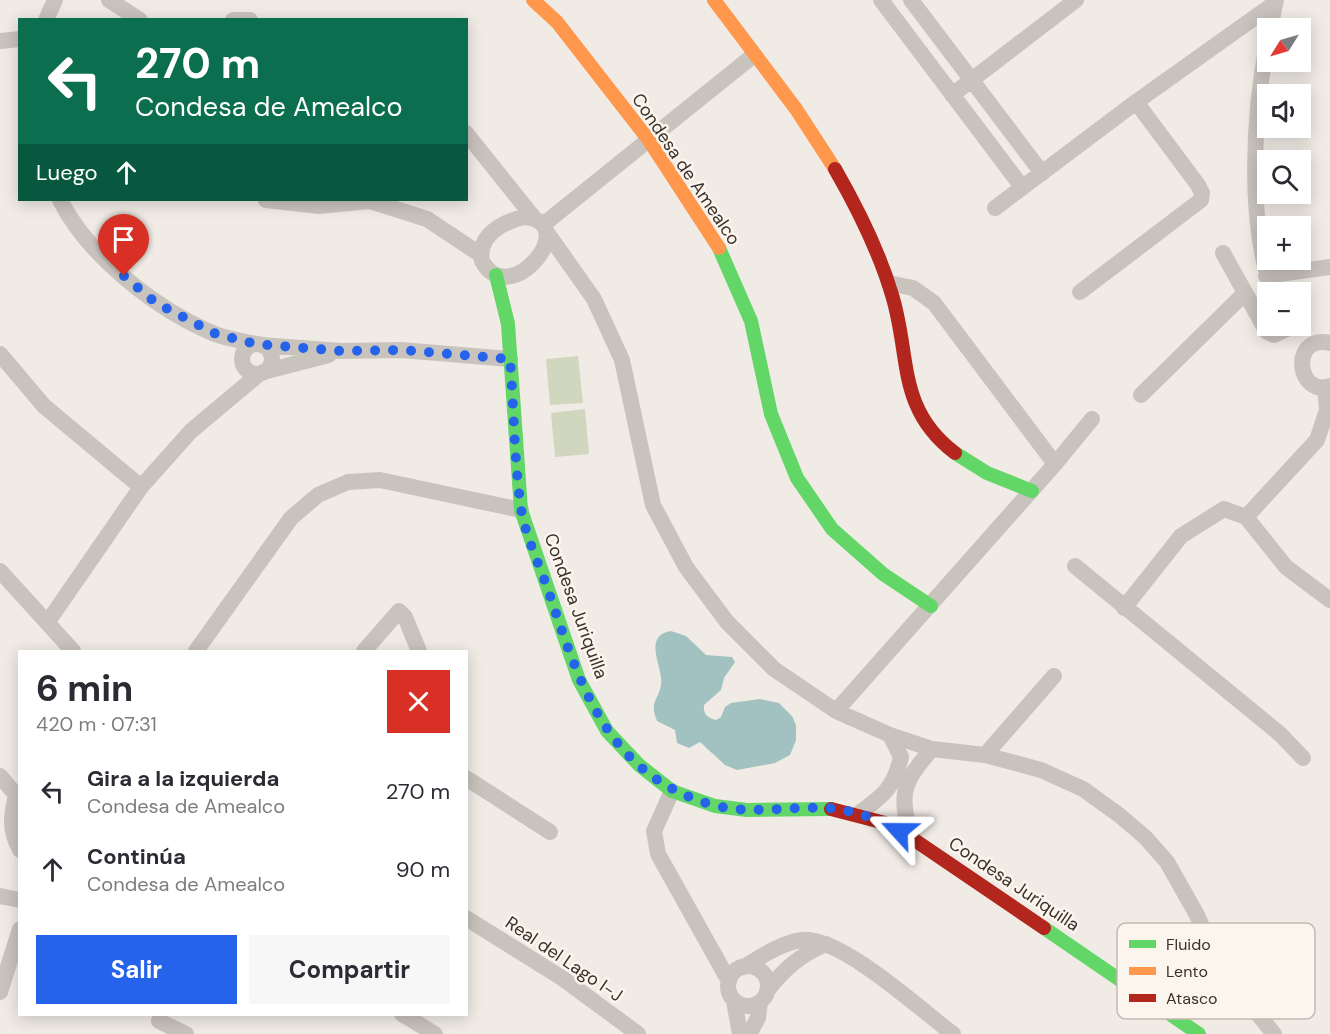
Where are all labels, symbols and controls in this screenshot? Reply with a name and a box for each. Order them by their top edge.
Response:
north arrow [1257,18,1311,72]
map controls [1257,18,1311,336]
text: 270 m [135,36,260,91]
icon: left [36,42,114,120]
button: sound [1257,84,1311,138]
street label: Condesa de Amealco [626,88,746,250]
text: Condesa de Amealco [135,89,403,124]
button: search [1257,150,1311,204]
icon: ahead [110,156,143,189]
text: Luego [36,158,98,187]
pin [98,214,149,276]
button: + [1257,216,1311,270]
icon: arrive [107,223,140,256]
button: − [1257,282,1311,336]
street label: Condesa Juriquilla [539,530,613,682]
text: 6 min [36,665,133,712]
button: close [387,670,450,733]
text: 420 m · 07:31 [36,711,157,737]
text: Gira a la izquierda [87,764,279,793]
icon: left [36,775,69,808]
text: 270 m [386,777,450,806]
text: Condesa de Amealco [87,793,285,819]
position arrow [867,799,931,863]
street label: Condesa Juriquilla [944,831,1084,937]
text: Continúa [87,842,186,871]
icon: ahead [36,853,69,886]
text: 90 m [396,855,450,884]
text: Condesa de Amealco [87,871,285,897]
street label: Real del Lago I-J [501,911,627,1007]
legend [1117,923,1315,1019]
text: Fluido [1166,934,1211,955]
button: Salir [36,935,237,1004]
button: Compartir [249,935,450,1004]
text: Lento [1166,961,1208,982]
text: Atasco [1166,988,1218,1009]

